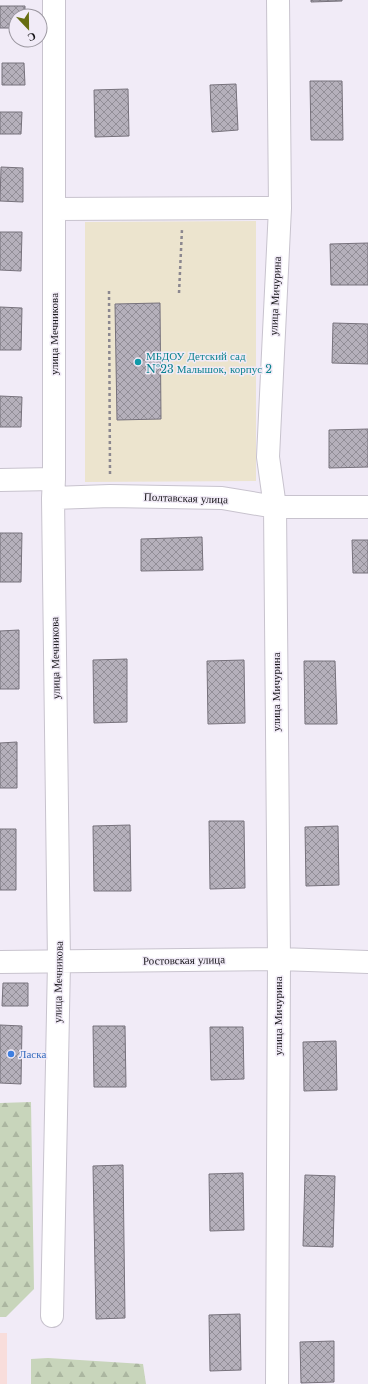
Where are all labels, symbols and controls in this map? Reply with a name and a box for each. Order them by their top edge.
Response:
north arrow [8,8,48,48]
text: С [25,29,38,45]
street label: улица Мичурина [266,256,284,336]
street label: улица Мечникова [47,293,61,375]
place label: МБДОУ Детский сад №23 Малышок, корпус 2 [146,349,272,376]
marker: МБДОУ Детский сад №23 Малышок, корпус 2 [133,357,143,367]
street label: Полтавская улица [144,490,228,506]
street label: улица Мечникова [47,617,63,699]
street label: улица Мичурина [269,652,283,732]
street label: улица Мечникова [50,941,66,1023]
street label: Ростовская улица [143,952,225,968]
street label: улица Мичурина [271,976,285,1056]
place label: Ласка [19,1047,46,1061]
marker: Ласка [6,1049,16,1059]

